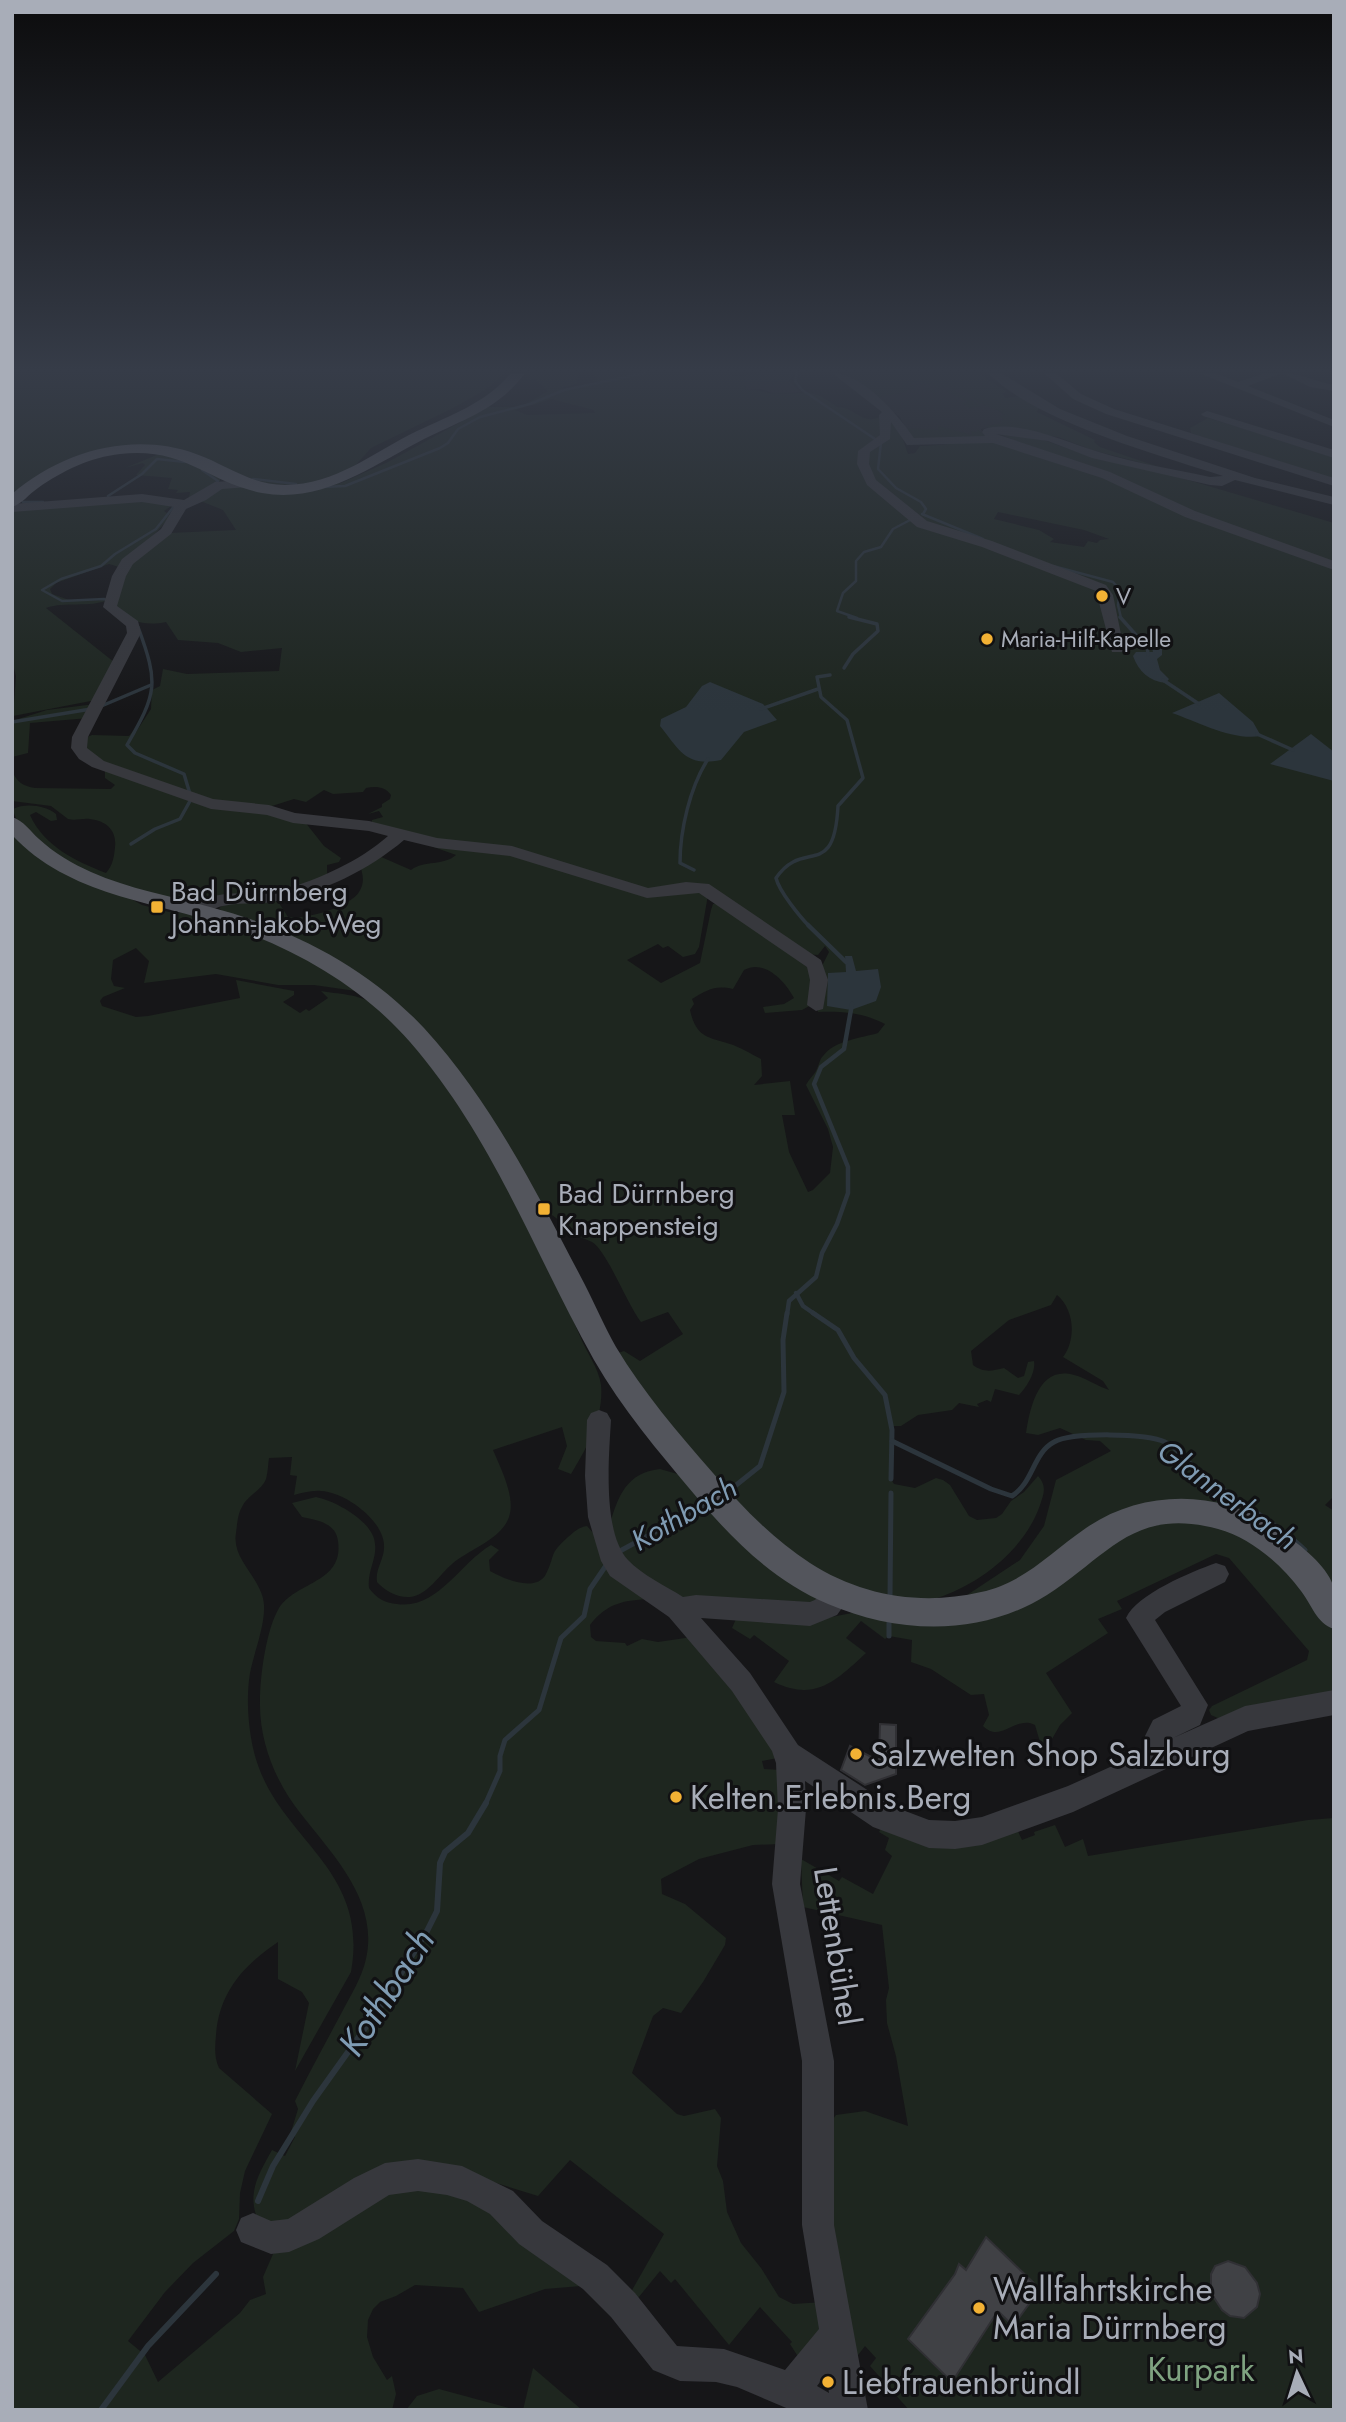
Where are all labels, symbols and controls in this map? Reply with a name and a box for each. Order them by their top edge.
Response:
place label: V [1116,579,1132,613]
marker: V [1094,588,1110,604]
place label: Maria-Hilf-Kapelle [1001,622,1171,656]
marker: Maria-Hilf-Kapelle [979,631,995,647]
place label: Bad Dürrnberg Johann-Jakob-Weg [167,871,382,944]
marker: Bad Dürrnberg Johann-Jakob-Weg [149,899,165,915]
place label: Bad Dürrnberg Knappensteig [558,1173,735,1246]
marker: Bad Dürrnberg Knappensteig [536,1201,552,1217]
water label: Glannerbach [1148,1429,1306,1560]
water label: Kothbach [623,1466,745,1561]
place label: Salzwelten Shop Salzburg [870,1731,1231,1778]
marker: Salzwelten Shop Salzburg [848,1746,864,1762]
place label: Kelten.Erlebnis.Berg [690,1774,971,1821]
marker: Kelten.Erlebnis.Berg [668,1789,684,1805]
street label: Lettenbühel [802,1863,873,2029]
water label: Kothbach [324,1917,448,2067]
place label: Wallfahrtskirche Maria Dürrnberg [993,2266,1226,2351]
marker: Wallfahrtskirche Maria Dürrnberg [971,2300,987,2316]
north arrow [1262,2338,1332,2408]
text: N [1287,2343,1304,2371]
park label: Kurpark [1148,2346,1255,2393]
place label: Liebfrauenbründl [842,2359,1081,2406]
marker: Liebfrauenbründl [820,2374,836,2390]

